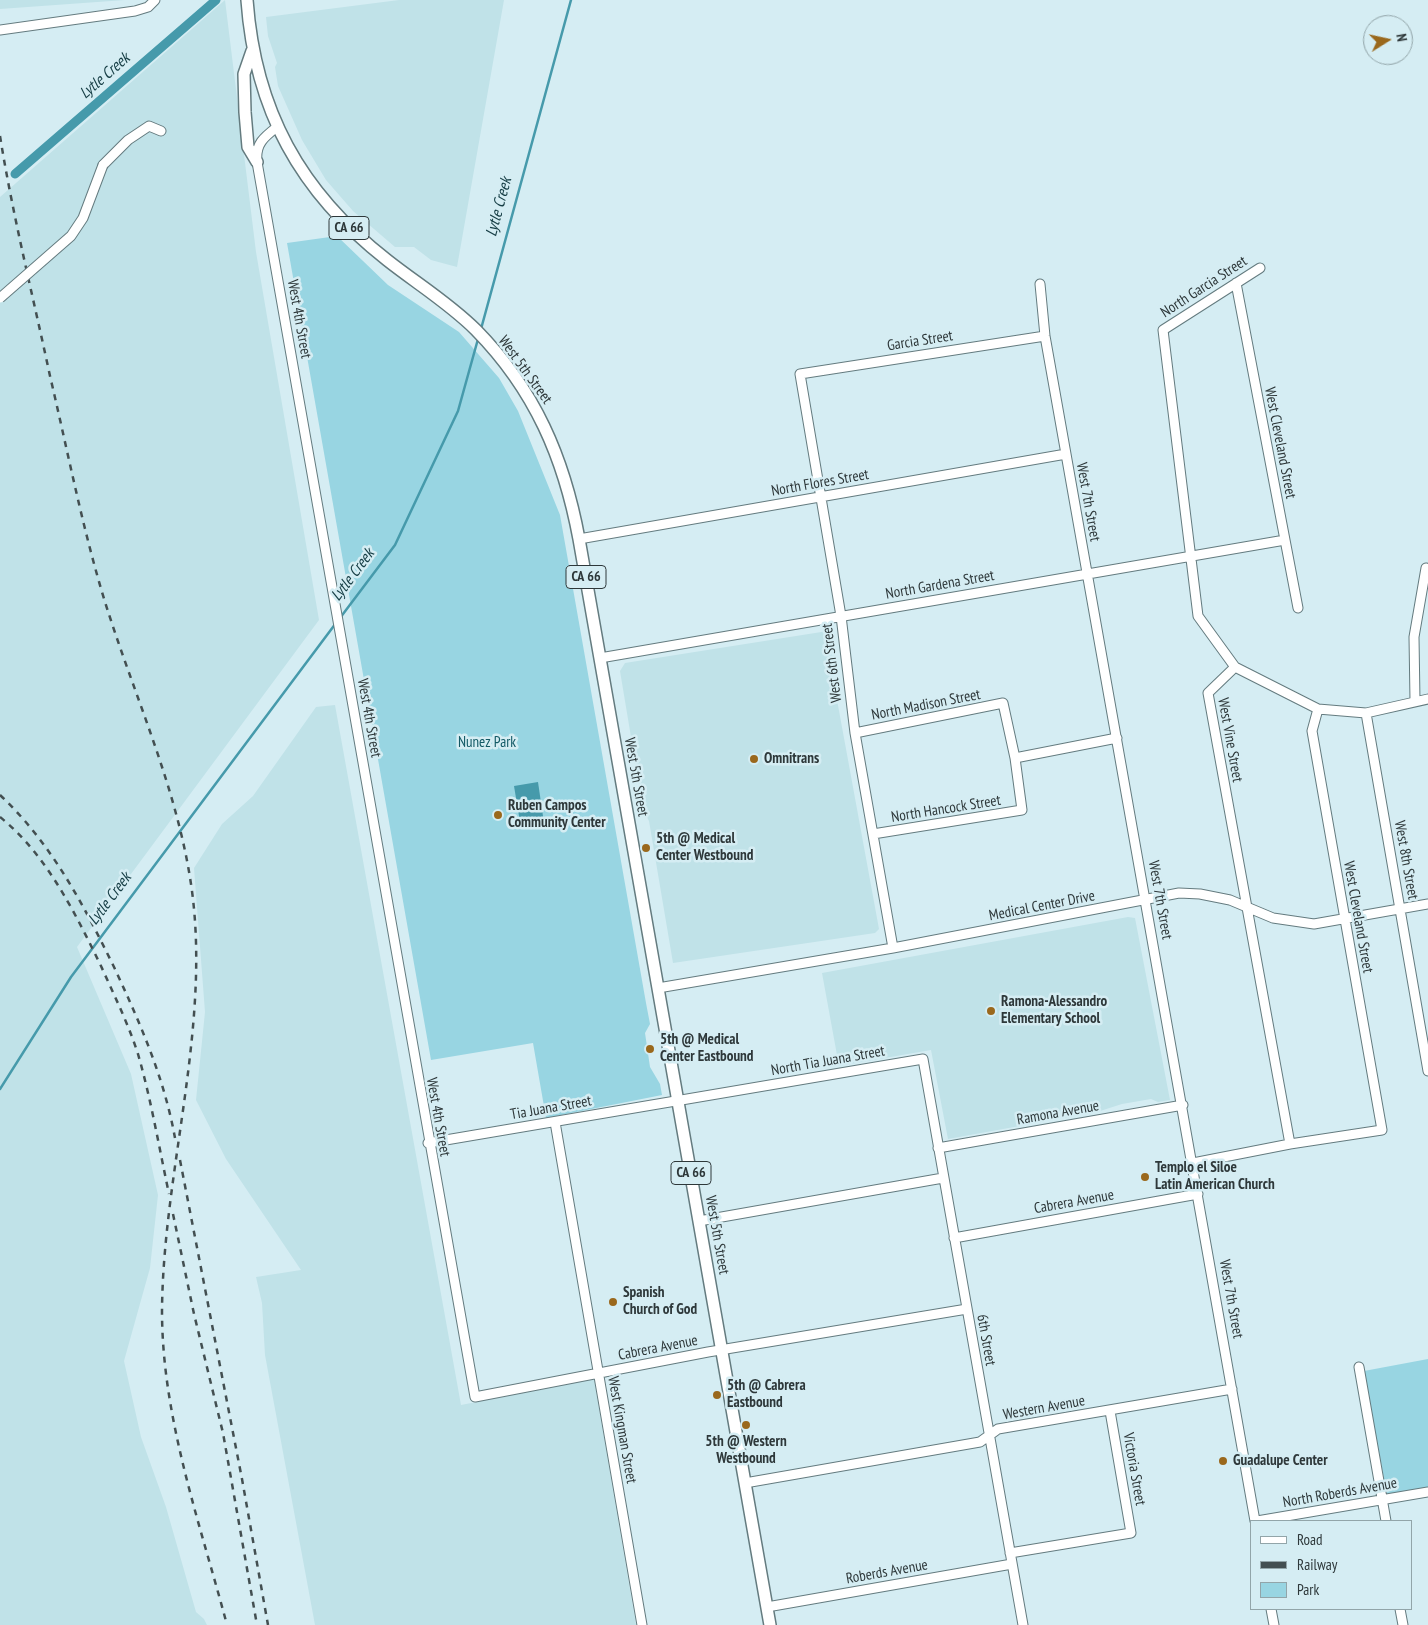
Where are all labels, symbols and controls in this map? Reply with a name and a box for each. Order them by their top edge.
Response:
north arrow [1363,15,1413,65]
text: N [1392,32,1411,43]
water label: Lytle Creek [76,49,134,103]
water label: Lytle Creek [482,175,516,239]
road number: CA 66 [329,217,369,240]
street label: North Garcia Street [1157,252,1251,322]
street label: West 4th Street [283,278,315,360]
street label: Garcia Street [886,327,954,355]
street label: West 5th Street [494,332,556,408]
street label: West Cleveland Street [1260,386,1300,500]
street label: West 7th Street [1072,461,1104,543]
street label: North Flores Street [770,466,870,500]
water label: Lytle Creek [327,545,379,605]
road number: CA 66 [566,566,606,588]
street label: North Gardena Street [884,567,996,603]
street label: West 6th Street [818,622,846,704]
street label: West 4th Street [353,677,385,759]
street label: North Madison Street [870,686,982,724]
street label: West Vine Street [1214,696,1246,784]
park label: Nunez Park [458,734,516,752]
street label: West 5th Street [620,736,652,818]
place label: Omnitrans [764,750,819,768]
marker: Omnitrans [748,753,760,765]
street label: North Hancock Street [890,791,1002,827]
place label: Ruben Campos Community Center [508,797,606,832]
marker: Ruben Campos Community Center [492,809,504,821]
street label: West 8th Street [1390,819,1422,901]
place label: 5th @ Medical Center Westbound [656,830,753,865]
marker: 5th @ Medical Center Westbound [640,842,652,854]
street label: West 7th Street [1144,859,1176,941]
street label: West Cleveland Street [1339,860,1377,974]
water label: Lytle Creek [84,869,136,929]
street label: Medical Center Drive [988,887,1096,925]
place label: Ramona-Alessandro Elementary School [1001,993,1107,1028]
marker: Ramona-Alessandro Elementary School [985,1005,997,1017]
place label: 5th @ Medical Center Eastbound [660,1031,754,1066]
street label: North Tia Juana Street [770,1042,886,1080]
marker: 5th @ Medical Center Eastbound [644,1043,656,1055]
street label: West 4th Street [422,1076,454,1158]
street label: Tia Juana Street [509,1092,593,1124]
street label: Ramona Avenue [1015,1097,1101,1129]
place label: Templo el Siloe Latin American Church [1155,1159,1275,1194]
road number: CA 66 [671,1162,711,1184]
marker: Templo el Siloe Latin American Church [1139,1171,1151,1183]
street label: Cabrera Avenue [1033,1186,1115,1218]
street label: West 5th Street [701,1194,733,1276]
street label: West 7th Street [1215,1258,1247,1340]
place label: Spanish Church of God [623,1284,697,1319]
marker: Spanish Church of God [607,1296,619,1308]
street label: 6th Street [973,1313,999,1367]
street label: Cabrera Avenue [617,1331,699,1365]
street label: West Kingman Street [604,1375,640,1485]
place label: 5th @ Cabrera Eastbound [727,1377,806,1412]
marker: 5th @ Cabrera Eastbound [711,1389,723,1401]
street label: Western Avenue [1002,1392,1086,1424]
marker: 5th @ Western Westbound [740,1419,752,1431]
street label: Victoria Street [1119,1431,1149,1507]
place label: 5th @ Western Westbound [705,1433,787,1468]
place label: Guadalupe Center [1233,1452,1328,1470]
marker: Guadalupe Center [1217,1455,1229,1467]
street label: North Roberds Avenue [1282,1474,1398,1512]
legend [1250,1520,1413,1610]
text: Road [1297,1530,1323,1549]
text: Railway [1297,1555,1337,1574]
street label: Roberds Avenue [845,1556,929,1588]
text: Park [1297,1580,1319,1599]

